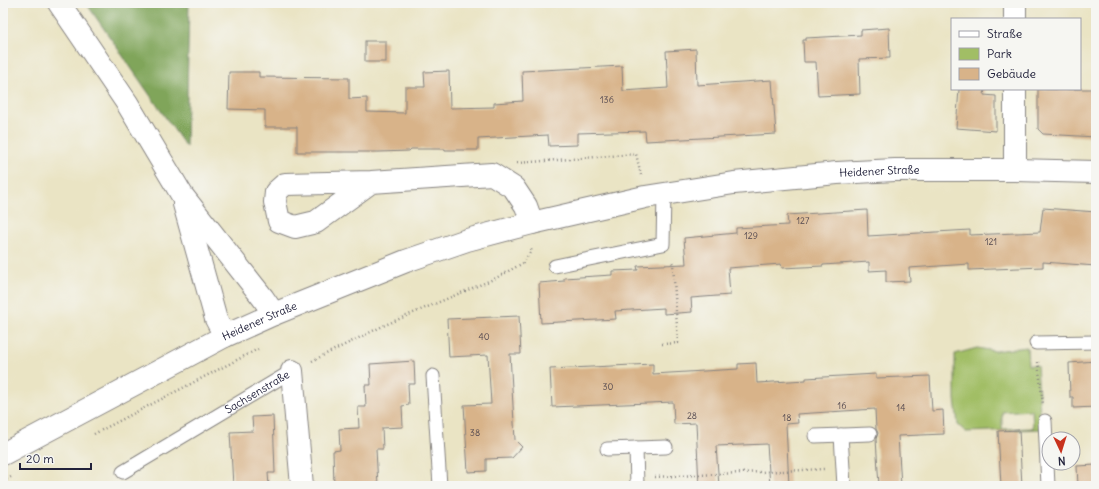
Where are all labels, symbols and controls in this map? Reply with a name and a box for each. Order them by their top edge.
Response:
legend [951,18,1081,90]
text: Straße [987,26,1022,41]
text: Park [987,46,1012,61]
text: Gebäude [987,66,1036,81]
house number: 136 [600,94,614,105]
street label: Heidener Straße [839,163,920,180]
house number: 127 [797,215,810,226]
house number: 129 [744,230,758,241]
house number: 121 [985,236,997,247]
street label: Heidener Straße [220,299,299,343]
house number: 40 [478,331,490,342]
street label: Sachsenstraße [222,367,292,417]
house number: 30 [602,381,614,392]
house number: 16 [838,400,846,411]
house number: 14 [897,402,905,413]
house number: 28 [687,410,697,421]
house number: 18 [783,412,791,423]
house number: 38 [470,427,480,438]
north arrow [1041,431,1081,471]
scale bar [20,445,91,471]
text: 20 m [26,451,54,466]
text: N [1057,454,1066,468]

